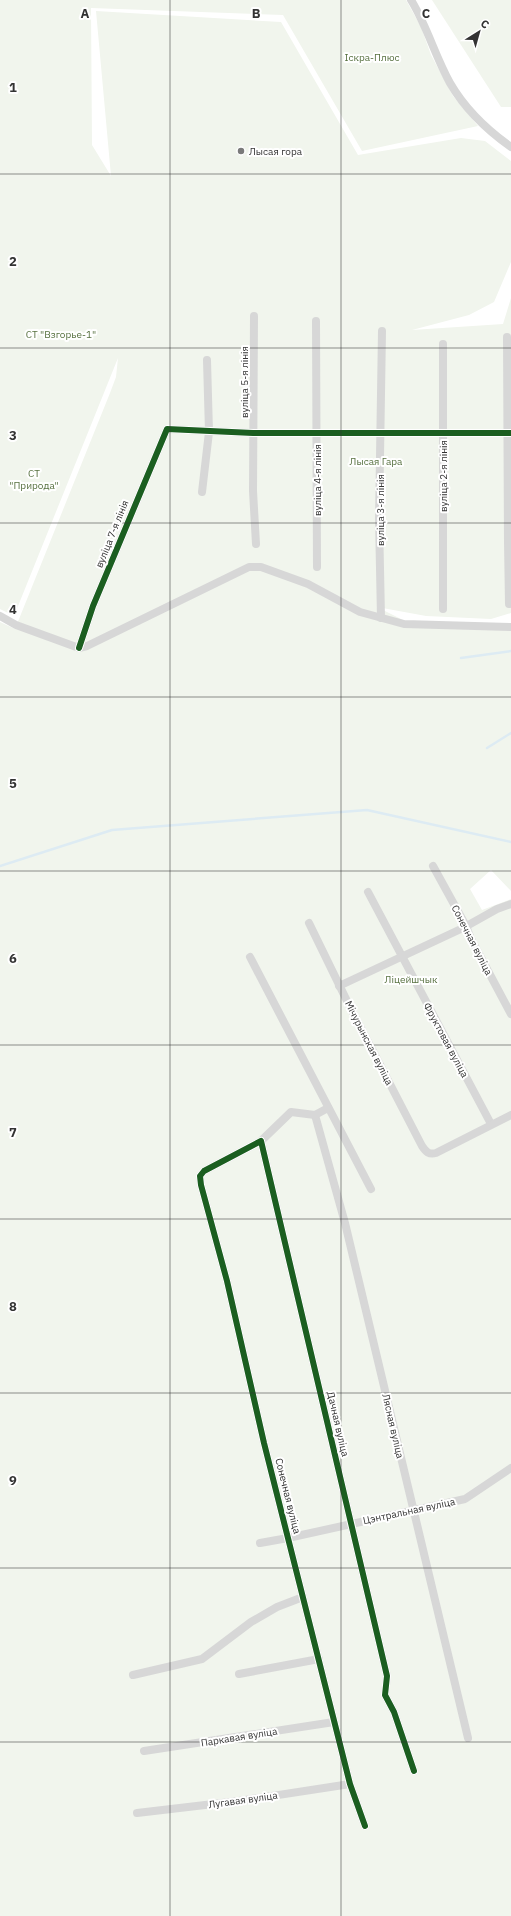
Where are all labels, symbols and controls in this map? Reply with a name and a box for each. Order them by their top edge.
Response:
text: A [81,5,90,22]
text: B [252,5,261,22]
text: C [422,5,431,22]
north arrow [459,12,499,52]
text: С [478,16,492,32]
park label: Іскра-Плюс [345,51,399,64]
text: 1 [9,79,17,96]
place label: Лысая гора [249,145,303,158]
marker: Лысая гора [236,146,246,156]
text: 2 [9,253,17,270]
park label: СТ "Взгорье-1" [26,328,96,341]
street label: вуліца 5-я лінія [238,346,251,418]
text: 3 [9,427,17,444]
street label: вуліца 2-я лінія [437,440,450,512]
street label: вуліца 4-я лінія [311,444,324,516]
park label: Лысая Гара [350,455,403,468]
park label: СТ "Природа" [9,467,59,492]
street label: вуліца 3-я лінія [374,474,387,546]
street label: вуліца 7-я лінія [93,498,131,570]
text: 4 [9,601,17,618]
text: 5 [9,775,17,792]
street label: Сонечная вуліца [449,903,496,978]
text: 6 [9,950,17,967]
park label: Ліцейшчык [385,973,438,986]
street label: Мічурынская вуліца [342,999,396,1088]
street label: Фруктовая вуліца [421,1000,472,1080]
text: 7 [9,1124,17,1141]
text: 8 [9,1298,17,1315]
street label: Дачная вуліца [324,1390,352,1459]
street label: Лясная вуліца [379,1392,407,1460]
street label: Сонечная вуліца [272,1457,304,1536]
text: 9 [9,1472,17,1489]
street label: Цэнтральная вуліца [362,1495,457,1527]
street label: Паркавая вуліца [200,1724,279,1749]
street label: Лугавая вуліца [208,1789,279,1811]

